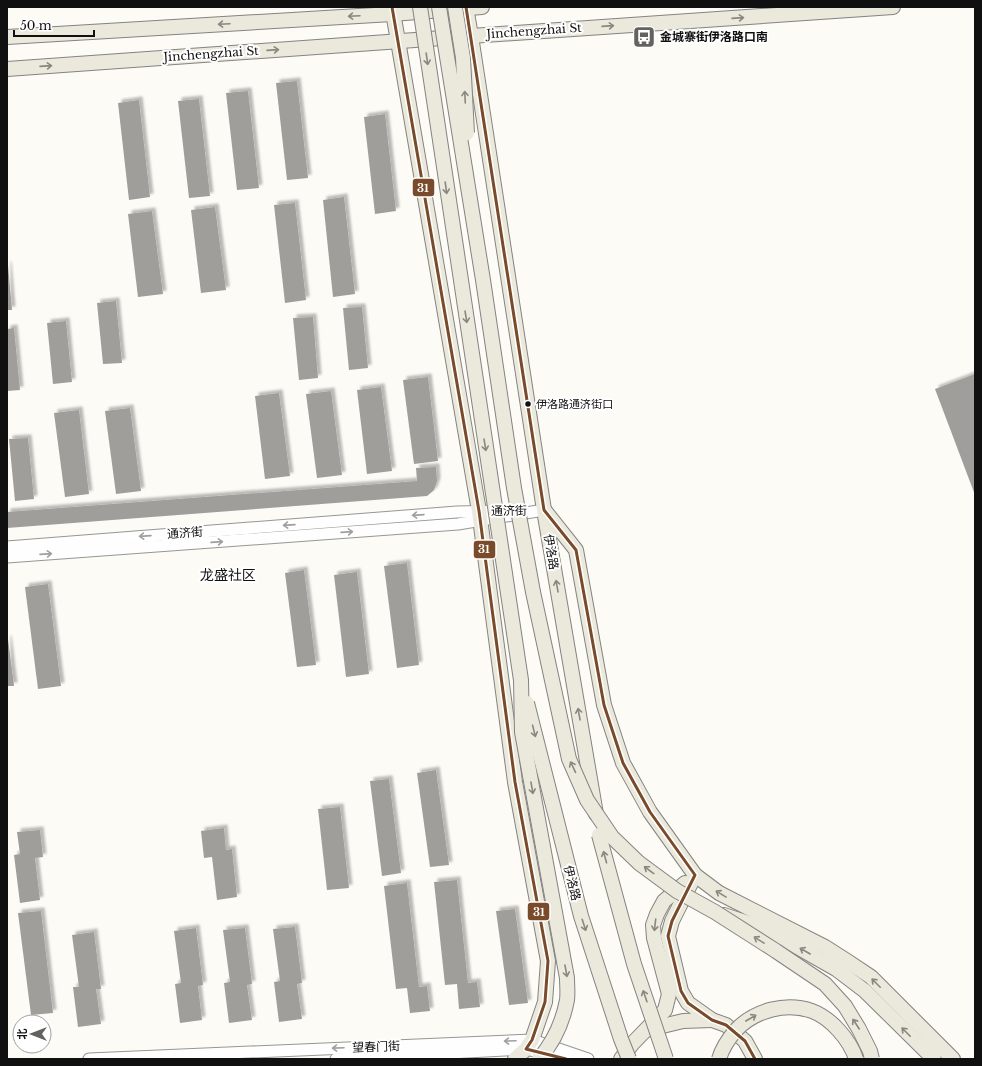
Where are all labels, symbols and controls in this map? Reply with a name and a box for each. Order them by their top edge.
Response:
scale bar [14,12,94,38]
one-way arrow [348,13,361,20]
one-way arrow [731,14,744,21]
text: 50 m [20,18,52,33]
one-way arrow [218,20,231,28]
street label: Jinchengzhai St [484,20,582,41]
one-way arrow [601,23,614,30]
bus stop icon: 金城寨街伊洛路口南 [631,24,657,50]
place label: 金城寨街伊洛路口南 [660,29,768,44]
street label: Jinchengzhai St [161,43,259,64]
one-way arrow [266,46,279,53]
one-way arrow [423,53,431,66]
one-way arrow [39,63,52,70]
one-way arrow [462,91,469,104]
line badge: 31 [412,178,435,197]
text: 31 [417,181,429,195]
one-way arrow [442,181,450,194]
one-way arrow [462,310,470,323]
place label: 伊洛路通济街口 [536,397,613,411]
marker: 伊洛路通济街口 [523,399,533,409]
one-way arrow [482,438,490,451]
street label: 通济街 [491,503,527,518]
one-way arrow [412,512,425,519]
one-way arrow [283,522,296,529]
street label: 通济街 [166,524,203,541]
one-way arrow [340,528,353,535]
one-way arrow [139,533,152,540]
street label: 伊洛路 [541,533,562,571]
one-way arrow [210,538,223,545]
line badge: 31 [473,540,496,559]
text: 31 [478,542,490,556]
one-way arrow [39,551,52,558]
district label: 龙盛社区 [200,566,256,584]
one-way arrow [553,579,561,592]
one-way arrow [575,708,583,721]
one-way arrow [531,724,538,737]
one-way arrow [568,762,576,774]
one-way arrow [528,781,536,794]
one-way arrow [601,851,608,864]
street label: 伊洛路 [561,864,584,902]
one-way arrow [644,866,655,874]
one-way arrow [715,889,727,897]
line badge: 31 [527,902,550,921]
text: 31 [533,905,545,919]
one-way arrow [581,918,588,931]
one-way arrow [651,919,659,932]
one-way arrow [754,936,765,944]
one-way arrow [799,947,811,955]
one-way arrow [562,964,570,977]
one-way arrow [871,978,881,987]
one-way arrow [640,990,648,1002]
north arrow [12,1014,52,1054]
one-way arrow [745,1014,757,1022]
one-way arrow [852,1018,860,1029]
one-way arrow [901,1027,911,1037]
text: 北 [15,1029,29,1040]
street label: 望春门街 [352,1038,400,1055]
one-way arrow [504,1038,517,1045]
one-way arrow [332,1045,345,1052]

